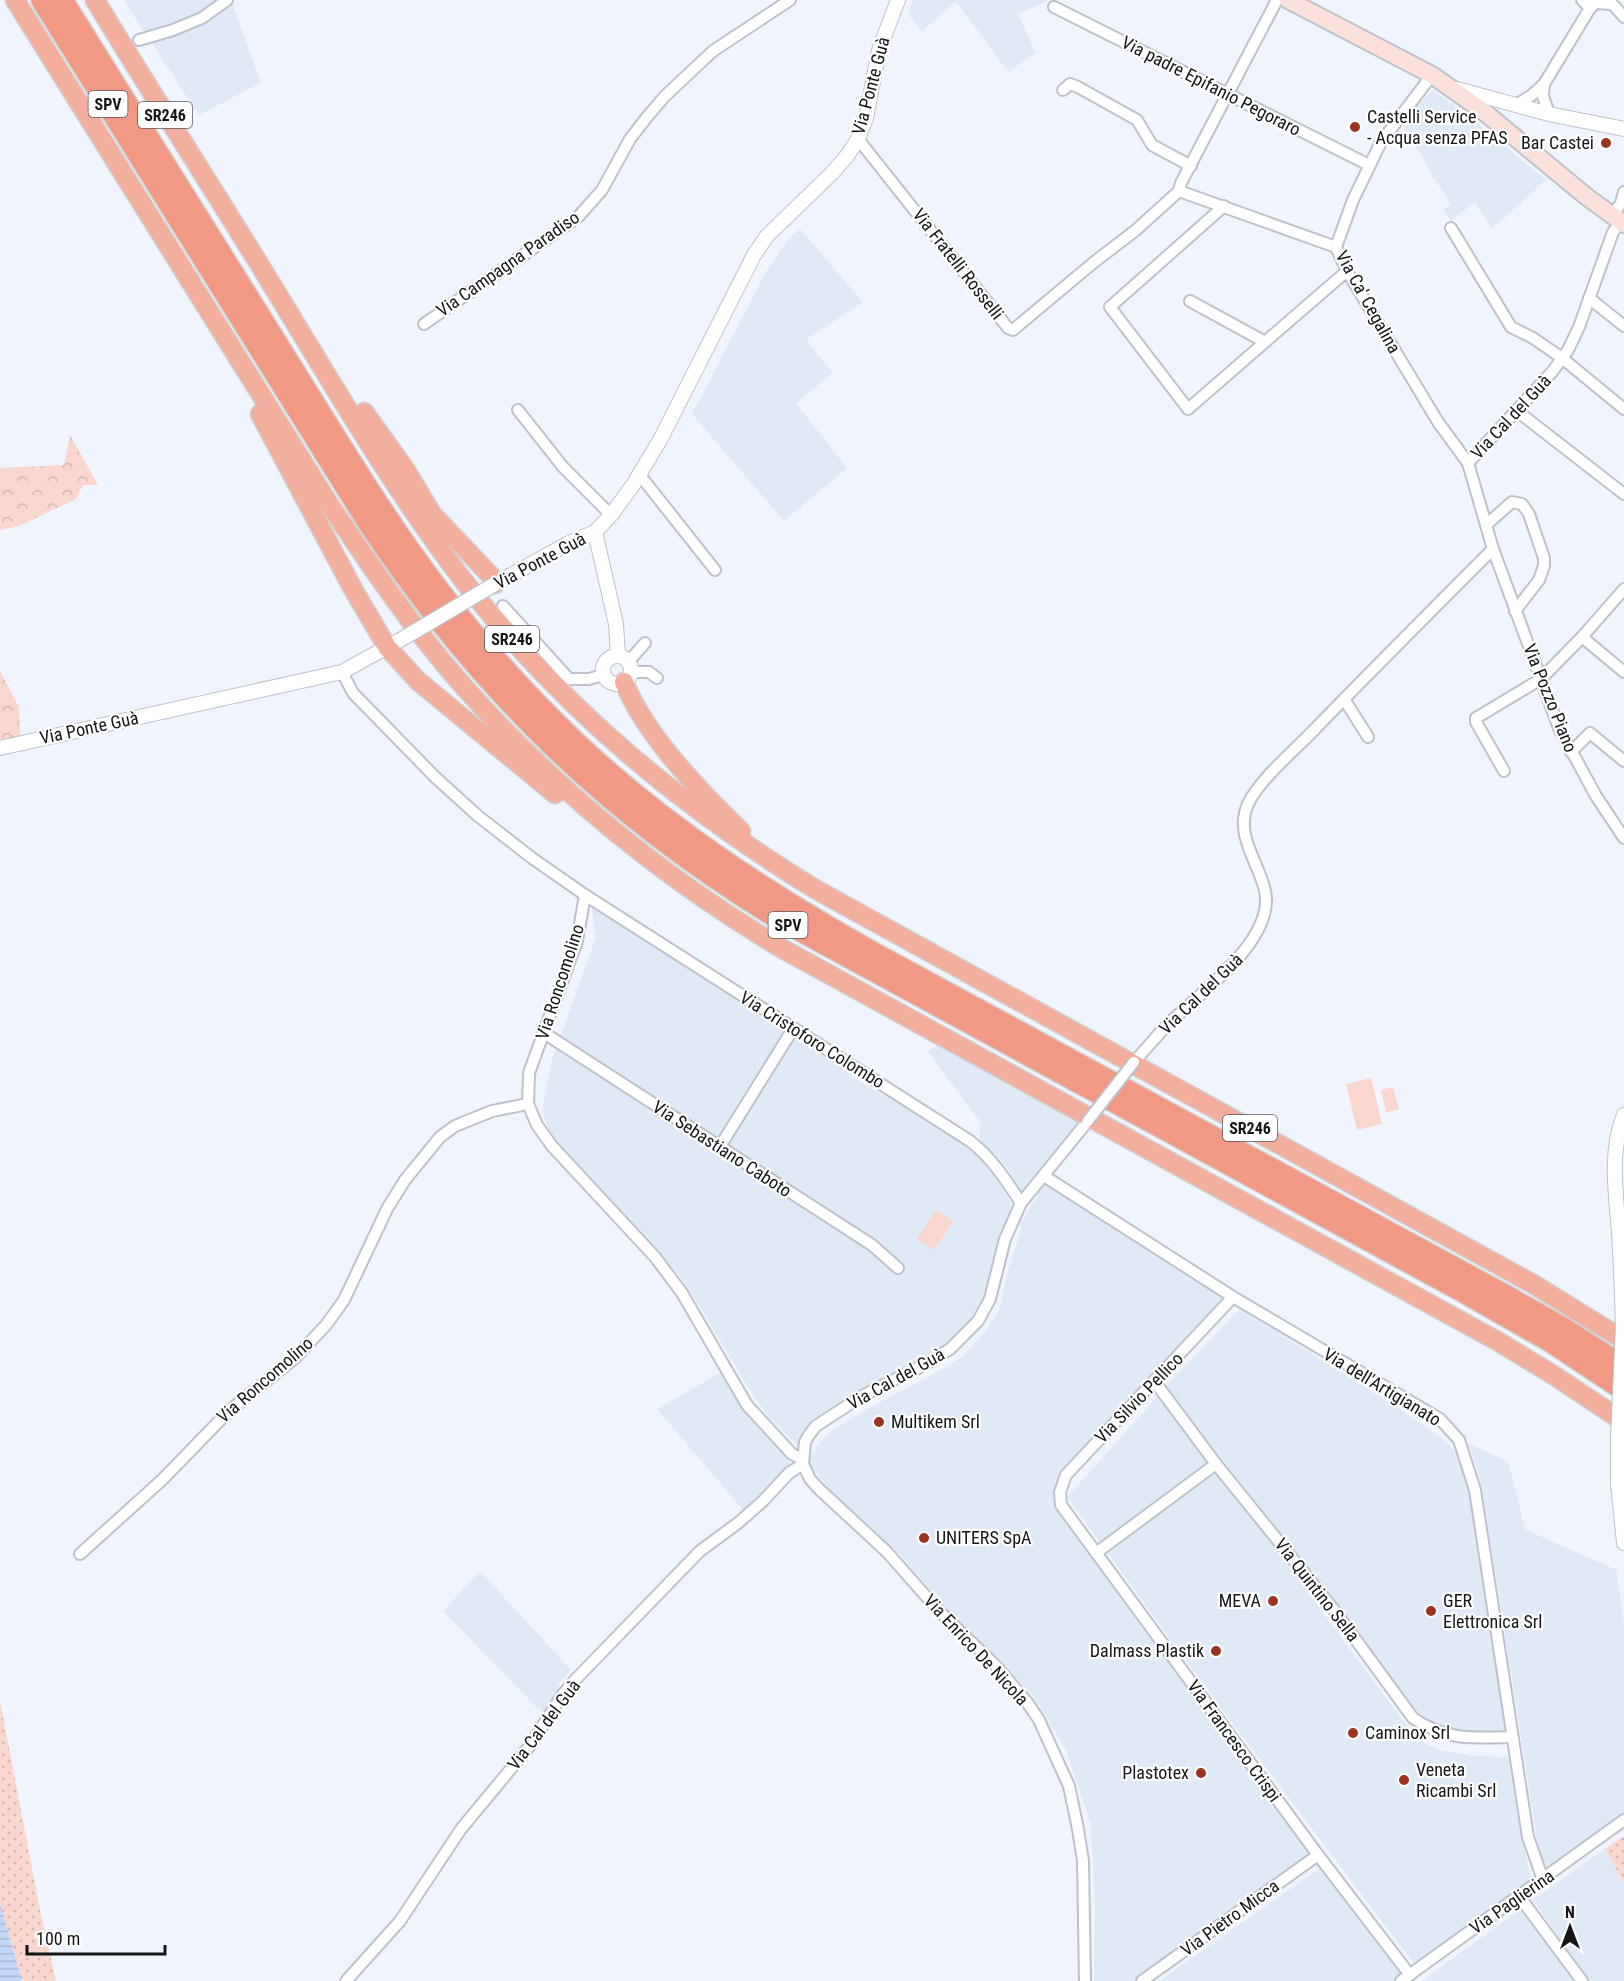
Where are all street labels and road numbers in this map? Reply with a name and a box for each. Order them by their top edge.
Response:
street label: Via padre Epifanio Pegoraro [1118,31,1304,140]
street label: Via Ponte Guà [847,35,894,137]
road number: SPV [88,91,128,117]
road number: SR246 [138,102,192,128]
street label: Via Fratelli Rosselli [908,204,1008,323]
street label: Via Campagna Paradiso [432,206,583,321]
street label: Via Ca' Cegalina [1332,247,1405,357]
street label: Via Cal del Guà [1466,370,1555,463]
street label: Via Ponte Guà [490,528,589,593]
road number: SR246 [485,626,539,652]
street label: Via Pozzo Piano [1519,641,1582,755]
street label: Via Ponte Guà [38,707,140,748]
road number: SPV [768,912,808,938]
street label: Via Roncomolino [531,921,588,1042]
street label: Via Cal del Guà [1155,949,1247,1039]
street label: Via Cristoforo Colombo [736,987,888,1093]
street label: Via Sebastiano Caboto [649,1096,796,1201]
road number: SR246 [1223,1115,1277,1141]
street label: Via Roncomolino [212,1332,317,1427]
street label: Via Cal del Guà [844,1343,948,1414]
street label: Via dell'Artigianato [1320,1343,1445,1430]
street label: Via Silvio Pellico [1090,1348,1187,1447]
street label: Via Quintino Sella [1271,1534,1364,1646]
street label: Via Enrico De Nicola [920,1590,1033,1709]
street label: Via Cal del Guà [503,1675,584,1774]
street label: Via Francesco Crispi [1183,1676,1286,1806]
street label: Via Paglierina [1466,1865,1558,1938]
street label: Via Pietro Micca [1176,1875,1283,1960]

